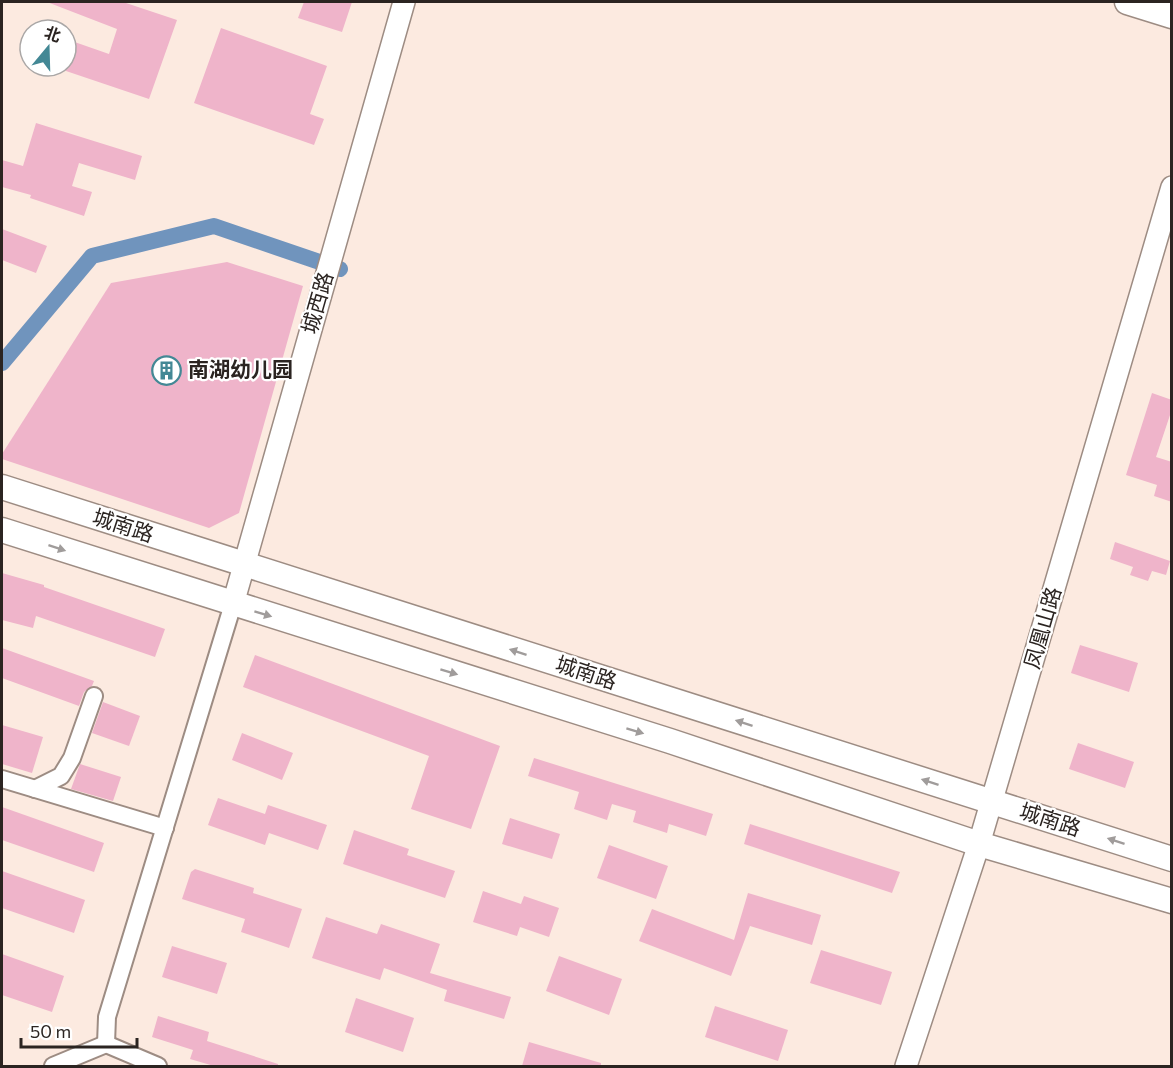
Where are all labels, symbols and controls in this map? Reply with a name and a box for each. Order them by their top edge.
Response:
north arrow [18,18,78,78]
text: 北 [42,22,64,45]
street label: 城西路 [296,269,337,336]
building icon: 南湖幼儿园 [151,354,183,386]
place label: 南湖幼儿园 [188,356,293,381]
street label: 城南路 [90,503,157,546]
one-way arrow [48,543,66,553]
street label: 凤凰山路 [1018,584,1065,671]
one-way arrow [254,610,272,619]
one-way arrow [509,647,527,656]
street label: 城南路 [553,650,620,693]
one-way arrow [440,668,458,677]
one-way arrow [735,718,753,727]
one-way arrow [626,726,644,736]
one-way arrow [921,777,939,786]
street label: 城南路 [1017,797,1084,840]
one-way arrow [1107,836,1125,846]
scale bar [21,1011,136,1049]
text: 50 m [30,1020,71,1042]

